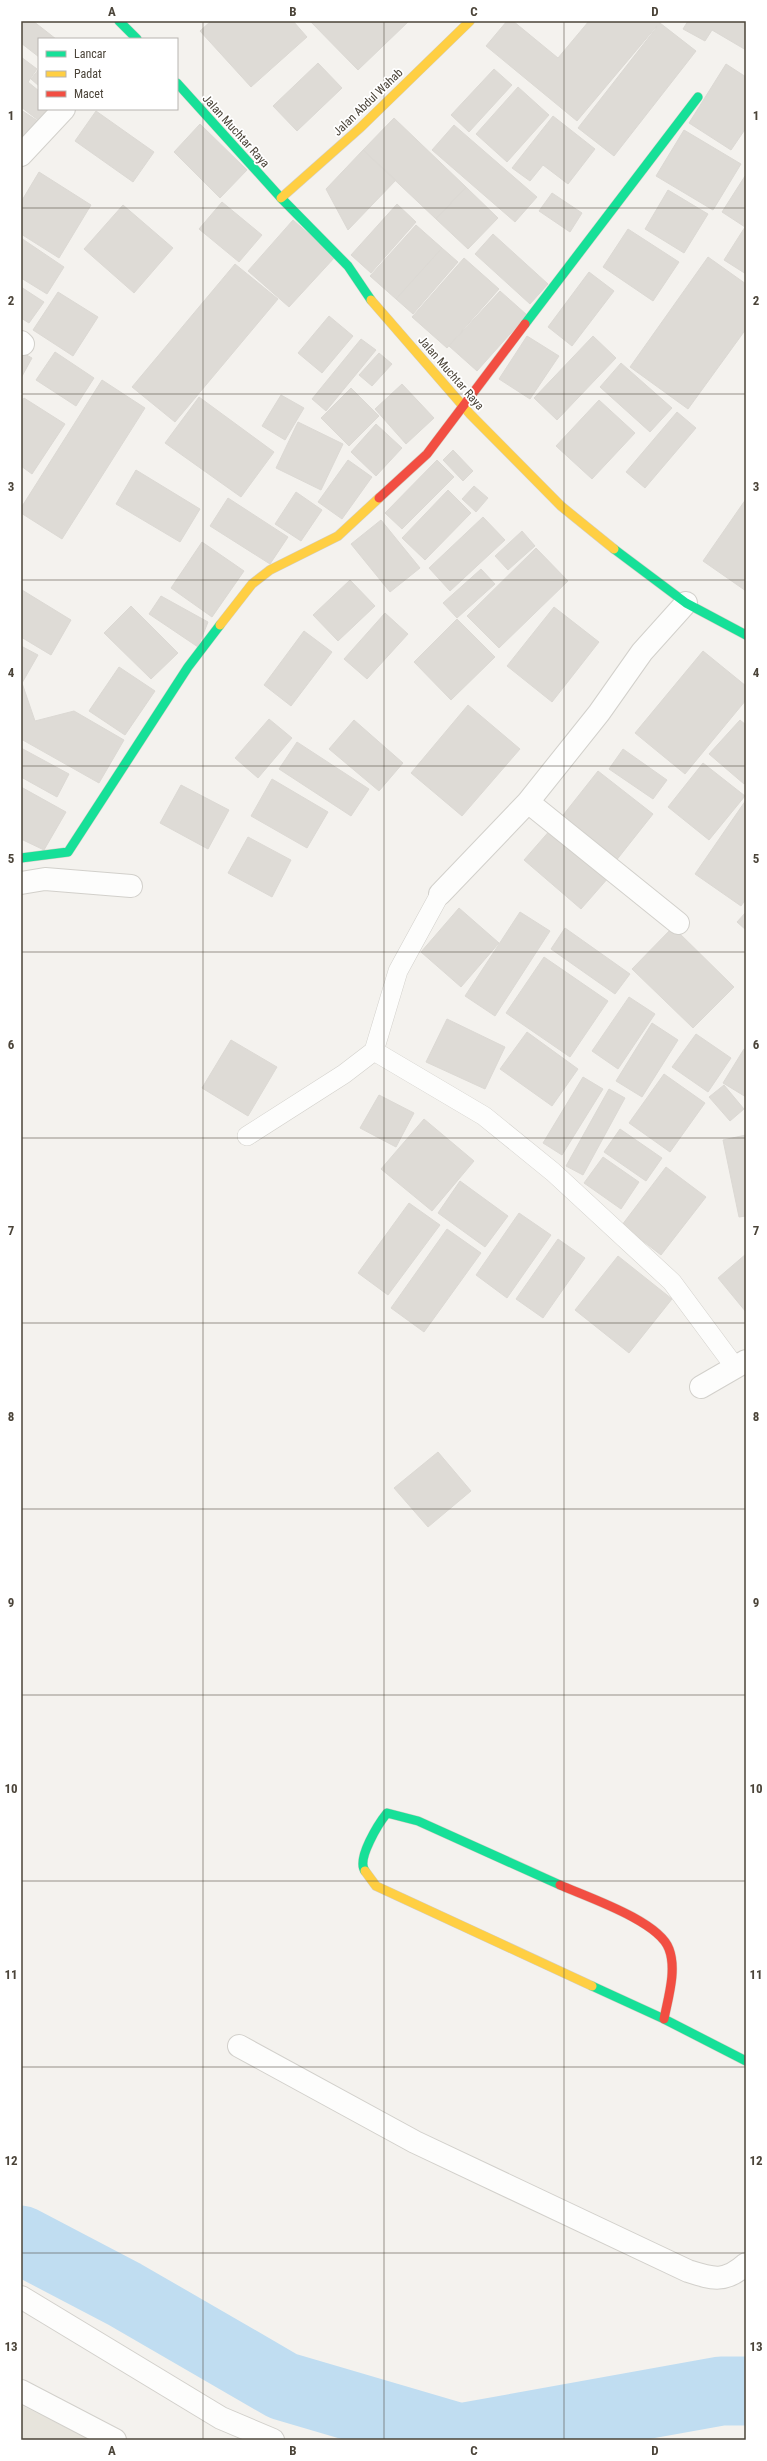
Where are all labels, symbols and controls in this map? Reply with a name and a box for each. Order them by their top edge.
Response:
text: A [108,4,116,19]
text: B [289,4,297,19]
text: C [470,4,478,19]
text: D [651,4,659,19]
legend [38,38,178,110]
text: Lancar [74,47,107,61]
street label: Jalan Abdul Wahab [330,65,406,139]
text: Padat [74,67,102,81]
text: Macet [74,87,104,101]
street label: Jalan Muchtar Raya [200,92,273,171]
text: 1 [8,108,14,123]
text: 1 [753,108,759,123]
text: 2 [8,293,15,308]
text: 2 [753,293,760,308]
street label: Jalan Muchtar Raya [415,333,487,413]
text: 3 [8,479,14,494]
text: 3 [753,479,759,494]
text: 4 [8,665,15,680]
text: 4 [753,665,760,680]
text: 5 [8,851,15,866]
text: 5 [753,851,760,866]
text: 6 [8,1037,15,1052]
text: 6 [753,1037,760,1052]
text: 7 [8,1223,15,1238]
text: 7 [753,1223,760,1238]
text: 8 [8,1409,14,1424]
text: 8 [753,1409,759,1424]
text: 9 [8,1595,14,1610]
text: 9 [753,1595,759,1610]
text: 10 [4,1781,18,1796]
text: 10 [749,1781,763,1796]
text: 11 [4,1967,18,1982]
text: 11 [749,1967,763,1982]
text: 12 [4,2153,18,2168]
text: 12 [749,2153,763,2168]
text: 13 [4,2339,18,2354]
text: 13 [749,2339,763,2354]
text: A [108,2443,116,2458]
text: B [289,2443,297,2458]
text: C [470,2443,478,2458]
text: D [651,2443,659,2458]

